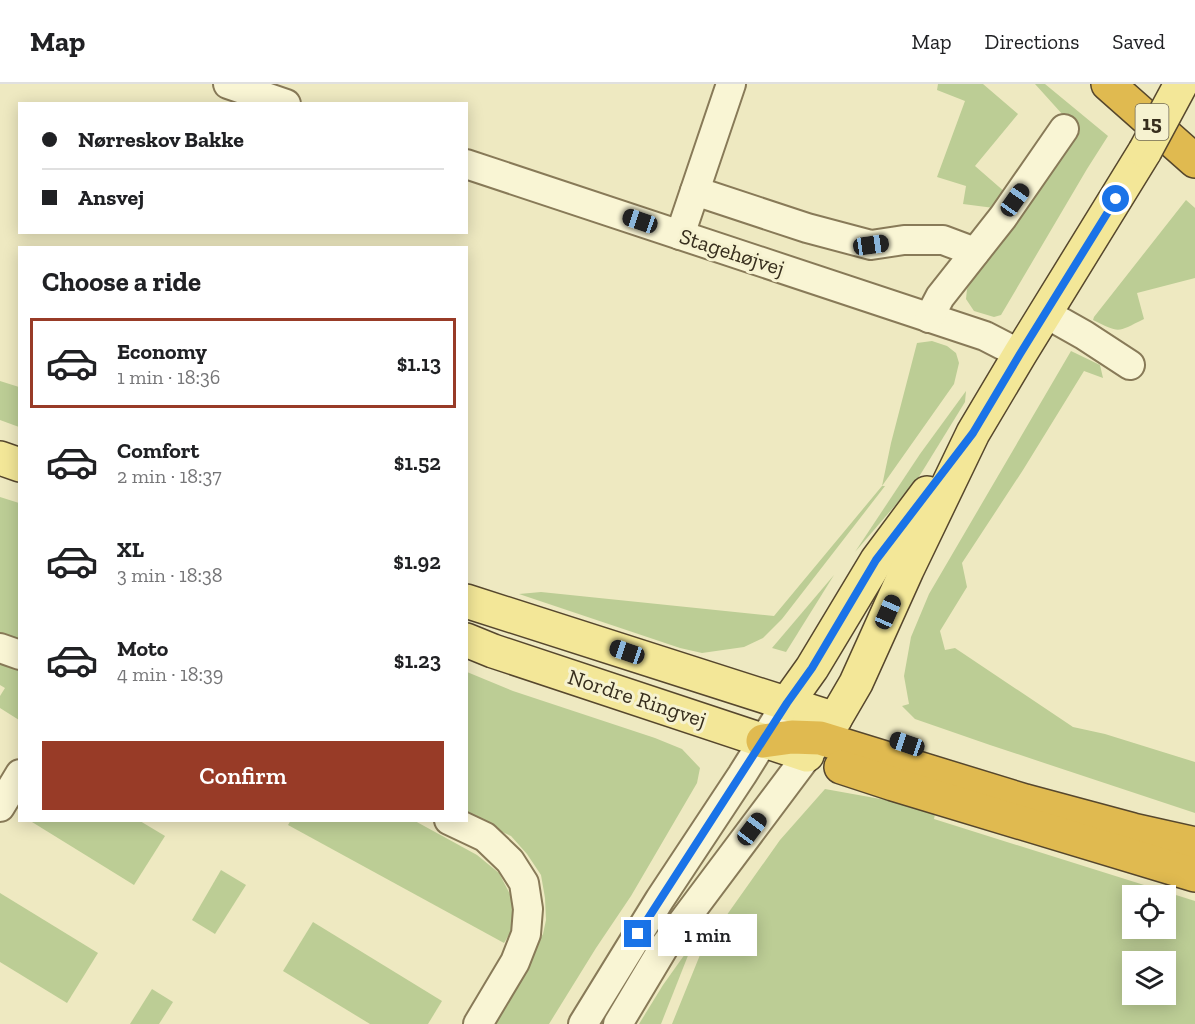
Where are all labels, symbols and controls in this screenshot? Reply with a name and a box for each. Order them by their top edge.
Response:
text: Map [30,25,85,58]
text: Map [912,29,952,54]
text: Directions [985,29,1079,54]
text: Saved [1112,29,1165,54]
road number: 15 [1136,104,1168,140]
text: Nørreskov Bakke [78,126,244,153]
car [997,180,1033,220]
text: Ansvej [78,184,144,211]
route start [1102,185,1129,212]
car [620,207,660,235]
street label: Stagehøjvej [676,222,788,282]
car [852,234,890,256]
text: Choose a ride [42,266,201,298]
icon: car [45,336,99,390]
text: Economy [117,338,207,365]
text: $1.13 [397,350,441,377]
text: 1 min · 18:36 [117,365,220,389]
icon: car [45,435,99,489]
text: Comfort [117,437,199,464]
text: $1.52 [394,449,441,476]
text: 2 min · 18:37 [117,464,222,488]
icon: car [45,534,99,588]
text: XL [117,536,144,563]
text: $1.92 [393,548,441,575]
text: 3 min · 18:38 [117,563,223,587]
car [872,592,904,632]
icon: car [45,633,99,687]
text: Moto [117,635,168,662]
car [607,638,647,666]
text: $1.23 [394,647,441,674]
text: 4 min · 18:39 [117,662,223,686]
street label: Nordre Ringvej [564,663,710,733]
car [887,730,927,758]
button: Confirm [42,741,444,810]
car [734,809,770,849]
map controls [1122,885,1176,1005]
button: locate [1122,885,1176,939]
callout: 1 min [659,913,758,955]
route end [624,920,651,947]
text: 1 min [684,923,731,947]
button: layers [1122,951,1176,1005]

